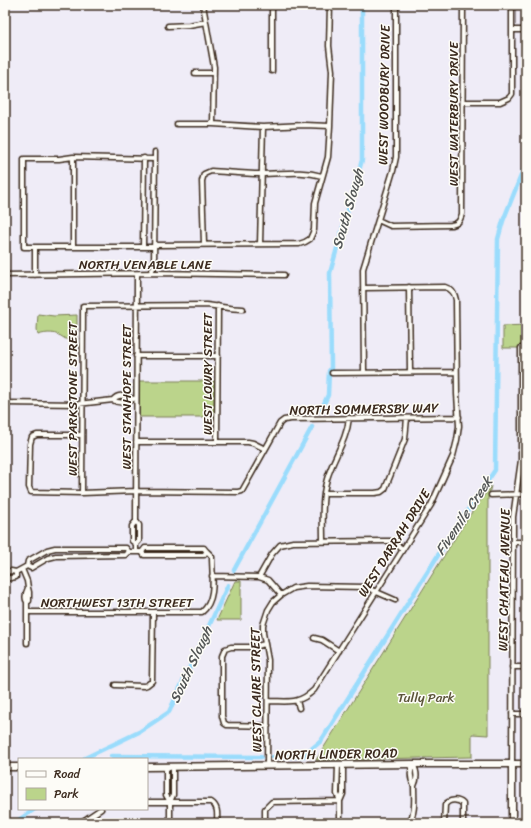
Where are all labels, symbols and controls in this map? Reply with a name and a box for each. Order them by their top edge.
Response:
street label: WEST WOODBURY DRIVE [371,24,397,165]
street label: WEST WATERBURY DRIVE [442,41,465,186]
water label: South Slough [325,164,372,252]
street label: NORTH VENABLE LANE [79,253,212,276]
street label: WEST LOWRY STREET [196,312,219,435]
street label: WEST PARKSTONE STREET [61,321,84,476]
street label: WEST STANHOPE STREET [115,323,138,470]
street label: NORTH SOMMERSBY WAY [289,396,439,422]
water label: Fivemile Creek [428,470,501,561]
street label: WEST DARRAH DRIVE [351,484,437,602]
street label: WEST CHATEAU AVENUE [491,508,517,651]
street label: NORTHWEST 13TH STREET [41,591,194,614]
water label: South Slough [162,621,220,707]
street label: WEST CLAIRE STREET [243,627,269,753]
park label: Tully Park [398,686,455,709]
street label: NORTH LINDER ROAD [275,741,397,767]
legend [18,758,148,810]
text: Road [54,763,81,785]
text: Park [54,783,79,805]

